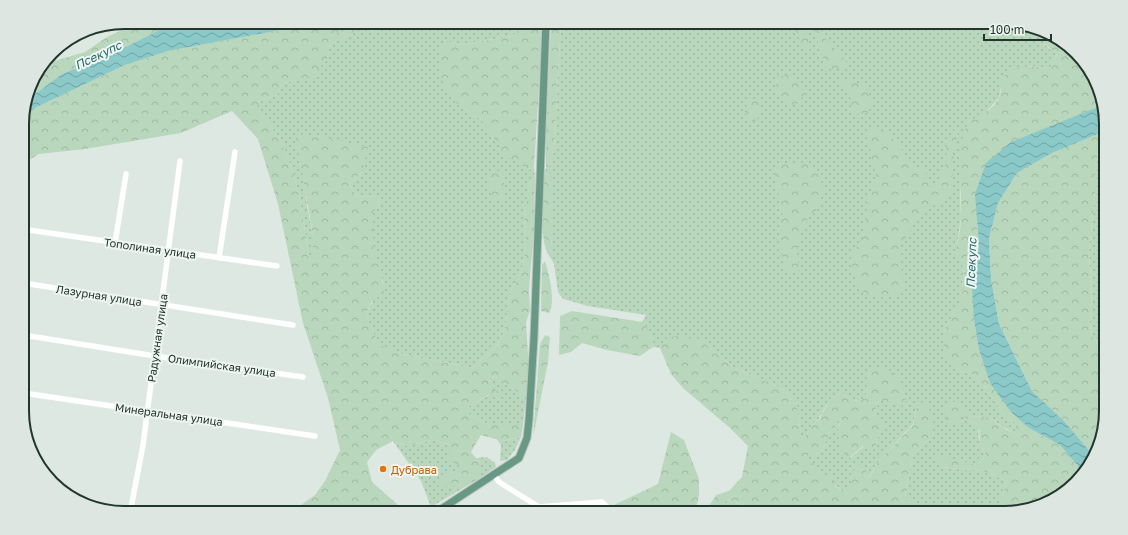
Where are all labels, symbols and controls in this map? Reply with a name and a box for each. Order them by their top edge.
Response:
scale bar [984,16,1051,42]
text: 100 m [990,22,1024,37]
water label: Псекупс [72,37,125,73]
street label: Тополиная улица [103,235,197,261]
water label: Псекупс [963,236,979,288]
street label: Лазурная улица [55,282,143,308]
street label: Радужная улица [144,293,170,383]
street label: Олимпийская улица [167,351,277,379]
street label: Минеральная улица [114,400,224,428]
place label: Дубрава [391,463,437,476]
marker: Дубрава [378,464,388,474]

